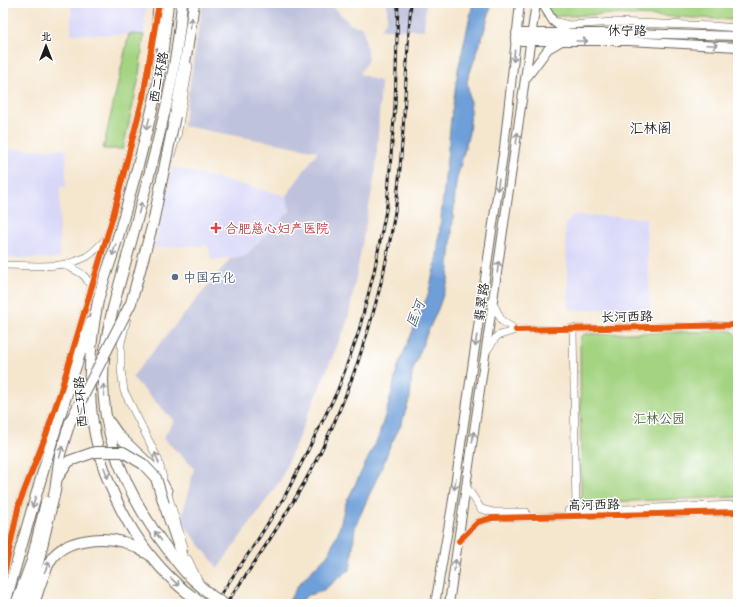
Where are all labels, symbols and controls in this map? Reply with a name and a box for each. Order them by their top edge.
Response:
one-way arrow [187,17,195,30]
street label: 休宁路 [607,23,647,40]
north arrow [26,26,66,66]
text: 北 [41,30,52,44]
one-way arrow [575,37,588,45]
one-way arrow [705,42,718,49]
one-way arrow [510,49,518,62]
street label: 西二环路 [146,50,173,104]
one-way arrow [143,117,151,130]
district label: 汇林阁 [629,120,671,138]
one-way arrow [513,132,521,145]
one-way arrow [494,178,502,191]
one-way arrow [136,202,144,215]
place label: 合肥慈心妇产医院 [225,221,329,238]
marker: 合肥慈心妇产医院 [210,222,222,234]
one-way arrow [110,243,117,256]
one-way arrow [494,260,502,273]
place label: 中国石化 [183,270,235,287]
marker: 中国石化 [170,272,180,282]
street label: 翡翠路 [471,282,494,323]
water label: 匡河 [402,296,430,331]
street label: 长河西路 [601,309,653,326]
one-way arrow [472,334,480,347]
street label: 西二环路 [71,375,92,428]
one-way arrow [100,384,107,397]
park label: 汇林公园 [633,411,685,428]
one-way arrow [469,431,477,444]
one-way arrow [58,446,65,459]
one-way arrow [152,453,160,465]
one-way arrow [103,466,111,478]
one-way arrow [451,477,459,490]
one-way arrow [30,495,37,508]
street label: 高河西路 [568,497,620,514]
one-way arrow [153,530,162,541]
one-way arrow [451,559,459,572]
one-way arrow [44,562,51,574]
one-way arrow [170,577,180,587]

